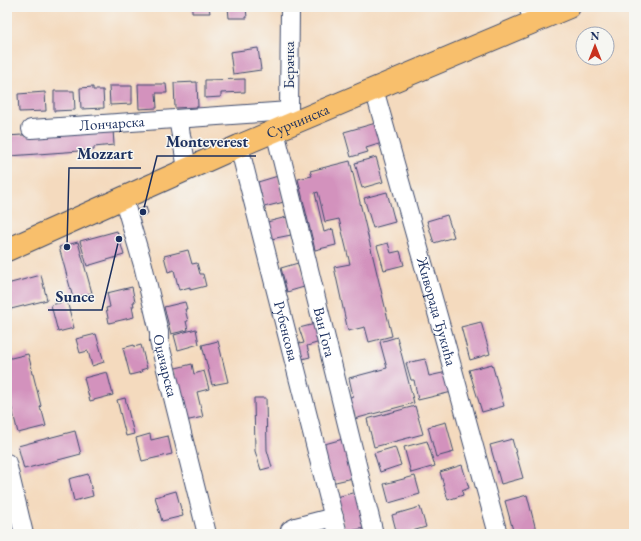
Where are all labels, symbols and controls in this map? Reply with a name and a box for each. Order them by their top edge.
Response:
north arrow [575,26,615,66]
text: N [591,29,600,43]
street label: Берачка [279,41,298,89]
street label: Сурчинска [263,99,332,142]
street label: Лончарска [79,111,145,135]
callout: Monteverest [157,128,256,156]
text: Monteverest [166,131,248,152]
callout: Mozzart [69,140,141,168]
text: Mozzart [77,143,133,164]
street label: Живорада Ђукића [412,254,461,368]
callout: Sunce [48,282,102,310]
text: Sunce [56,286,95,307]
street label: Рубенсова [270,299,303,363]
street label: Ван Гога [310,305,340,359]
street label: Оџачарска [150,334,183,399]

